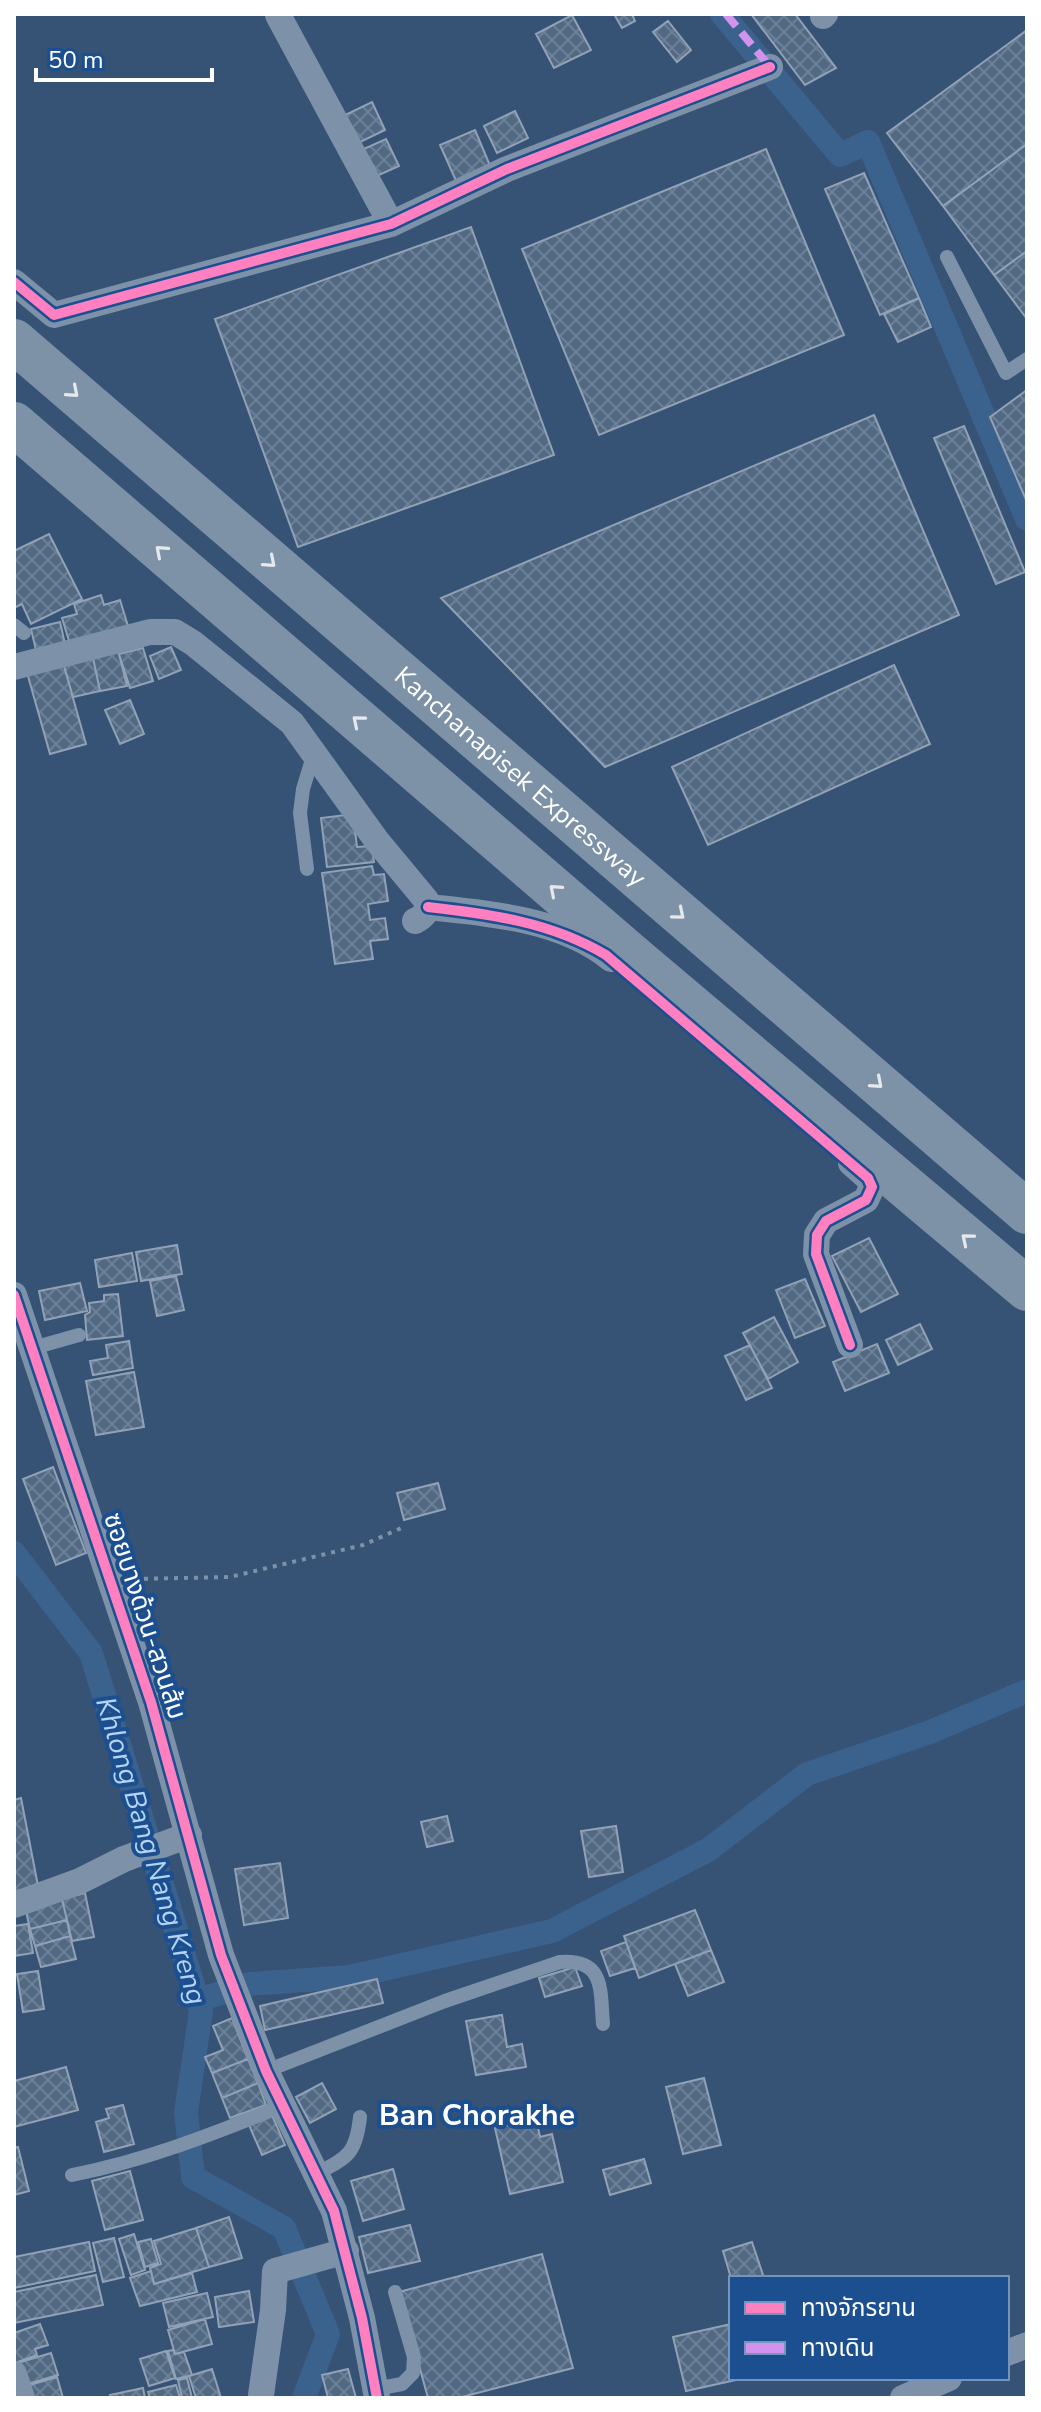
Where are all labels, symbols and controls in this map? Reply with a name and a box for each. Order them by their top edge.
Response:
scale bar [36,32,212,82]
text: 50 m [48,44,104,76]
one-way arrow [64,383,78,397]
one-way arrow [156,546,171,561]
one-way arrow [260,553,275,567]
street label: Kanchanapisek Expressway [387,658,654,895]
one-way arrow [352,716,367,731]
one-way arrow [550,885,565,900]
one-way arrow [670,904,685,919]
one-way arrow [868,1073,882,1088]
one-way arrow [962,1234,977,1249]
street label: ซอยบางด้วน-สวนส้ม [95,1508,195,1724]
water label: Khlong Bang Nang Kreng [86,1693,216,2009]
district label: Ban Chorakhe [379,2095,575,2136]
legend [729,2276,1009,2380]
text: ทางจักรยาน [801,2292,916,2324]
text: ทางเดิน [801,2332,875,2364]

